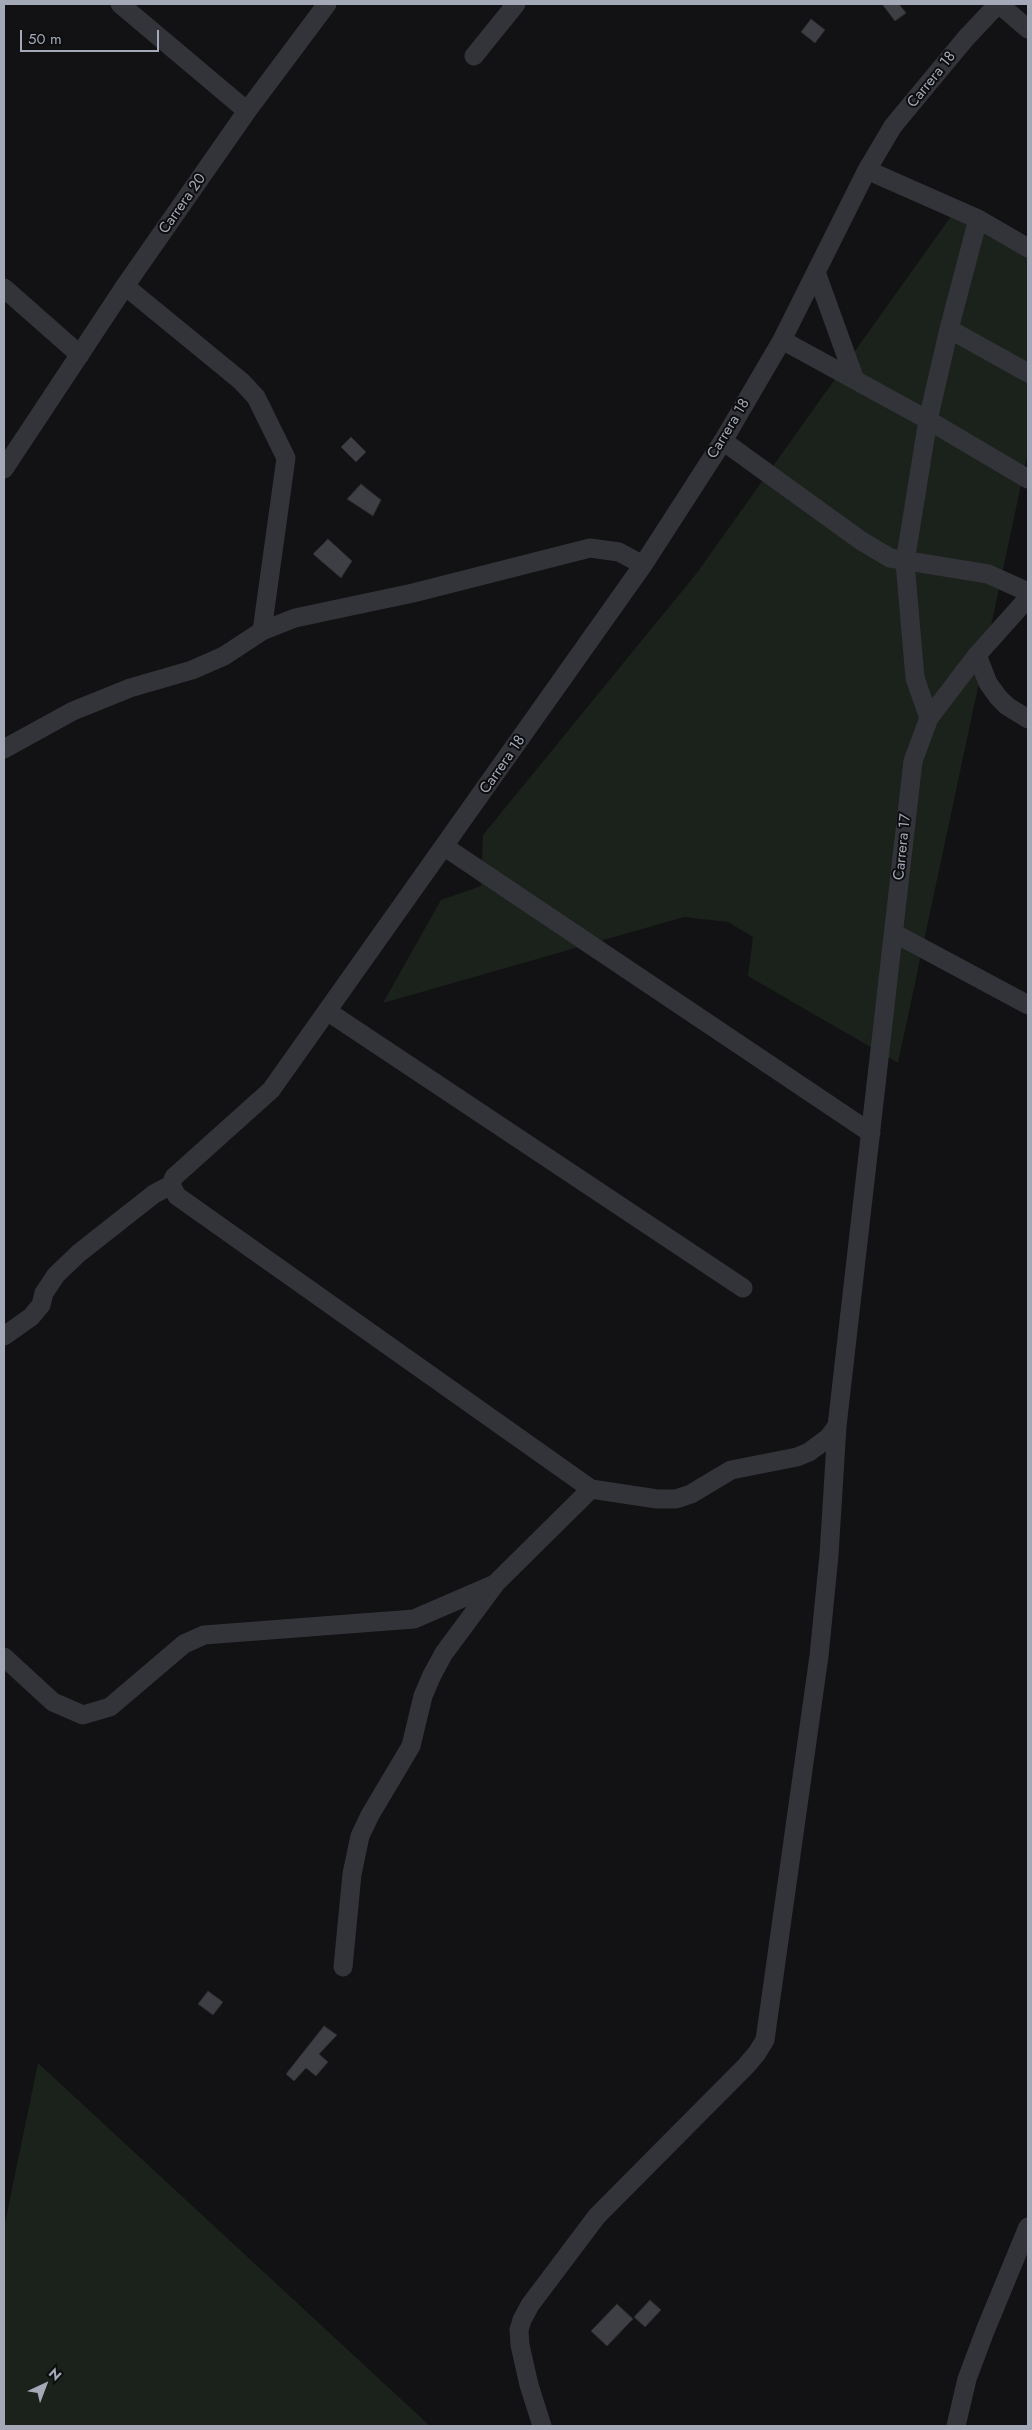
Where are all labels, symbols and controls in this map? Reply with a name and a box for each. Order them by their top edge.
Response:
scale bar [22,20,161,52]
text: 50 m [28,28,62,50]
street label: Carrera 18 [904,48,960,112]
street label: Carrera 20 [156,170,210,238]
street label: Carrera 18 [704,396,754,462]
street label: Carrera 18 [476,732,530,798]
street label: Carrera 17 [891,813,915,881]
north arrow [20,2360,70,2410]
text: N [44,2363,66,2385]

